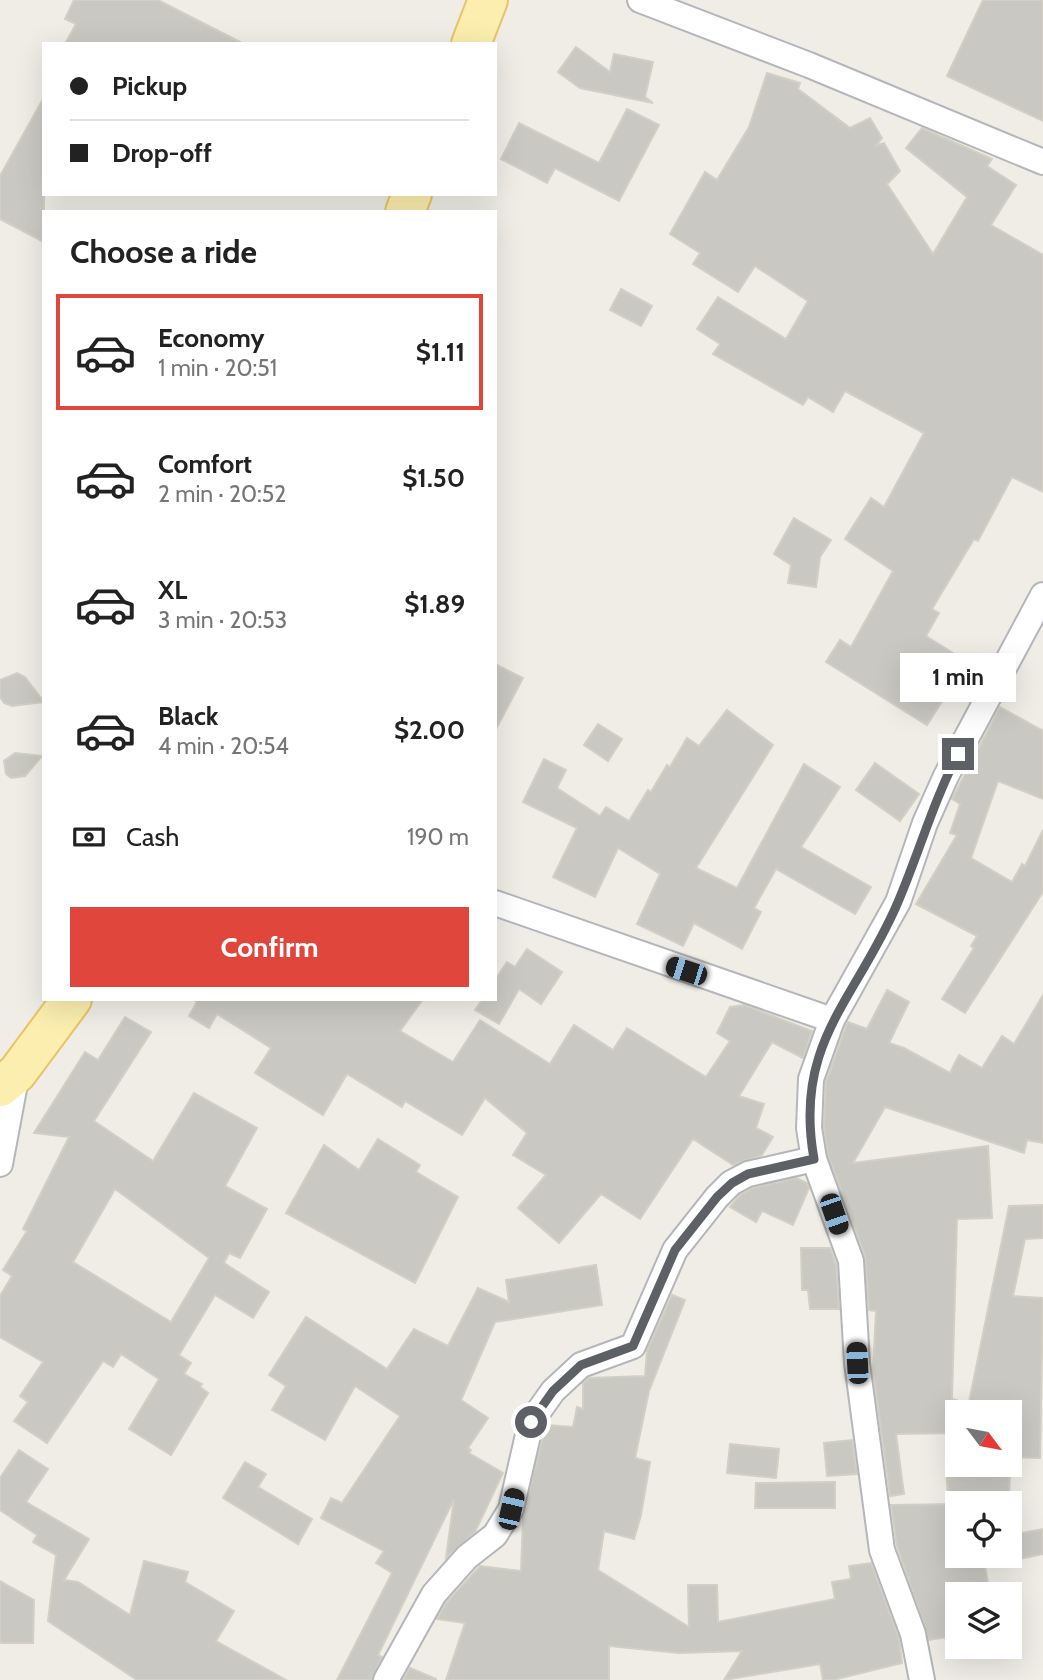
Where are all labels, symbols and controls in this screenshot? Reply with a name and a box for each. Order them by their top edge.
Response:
text: Pickup [112,70,187,102]
text: Drop-off [112,137,212,169]
text: Choose a ride [70,232,257,271]
icon: car [74,321,137,384]
text: Economy [158,322,264,354]
text: $1.11 [416,336,465,368]
text: 1 min · 20:51 [158,354,277,382]
icon: car [74,447,137,510]
text: Comfort [158,448,252,480]
text: $1.50 [402,462,465,494]
text: 2 min · 20:52 [158,480,286,508]
icon: car [74,573,137,636]
text: XL [158,574,187,606]
text: $1.89 [404,588,465,620]
text: 3 min · 20:53 [158,606,287,634]
callout: 1 min [900,652,1016,702]
text: 1 min [932,663,984,691]
icon: car [74,699,137,762]
text: Black [158,700,218,732]
text: $2.00 [394,714,465,746]
text: 4 min · 20:54 [158,732,289,760]
route end [942,738,974,770]
icon: cash [70,818,108,856]
text: Cash [126,821,179,853]
text: 190 m [407,823,469,851]
button: Confirm [70,907,469,987]
car [663,955,710,987]
car [818,1191,851,1237]
car [846,1341,869,1385]
north arrow [945,1400,1022,1477]
map controls [945,1400,1022,1659]
route start [515,1406,547,1438]
car [497,1486,526,1532]
button: locate [945,1491,1022,1568]
button: layers [945,1582,1022,1659]

